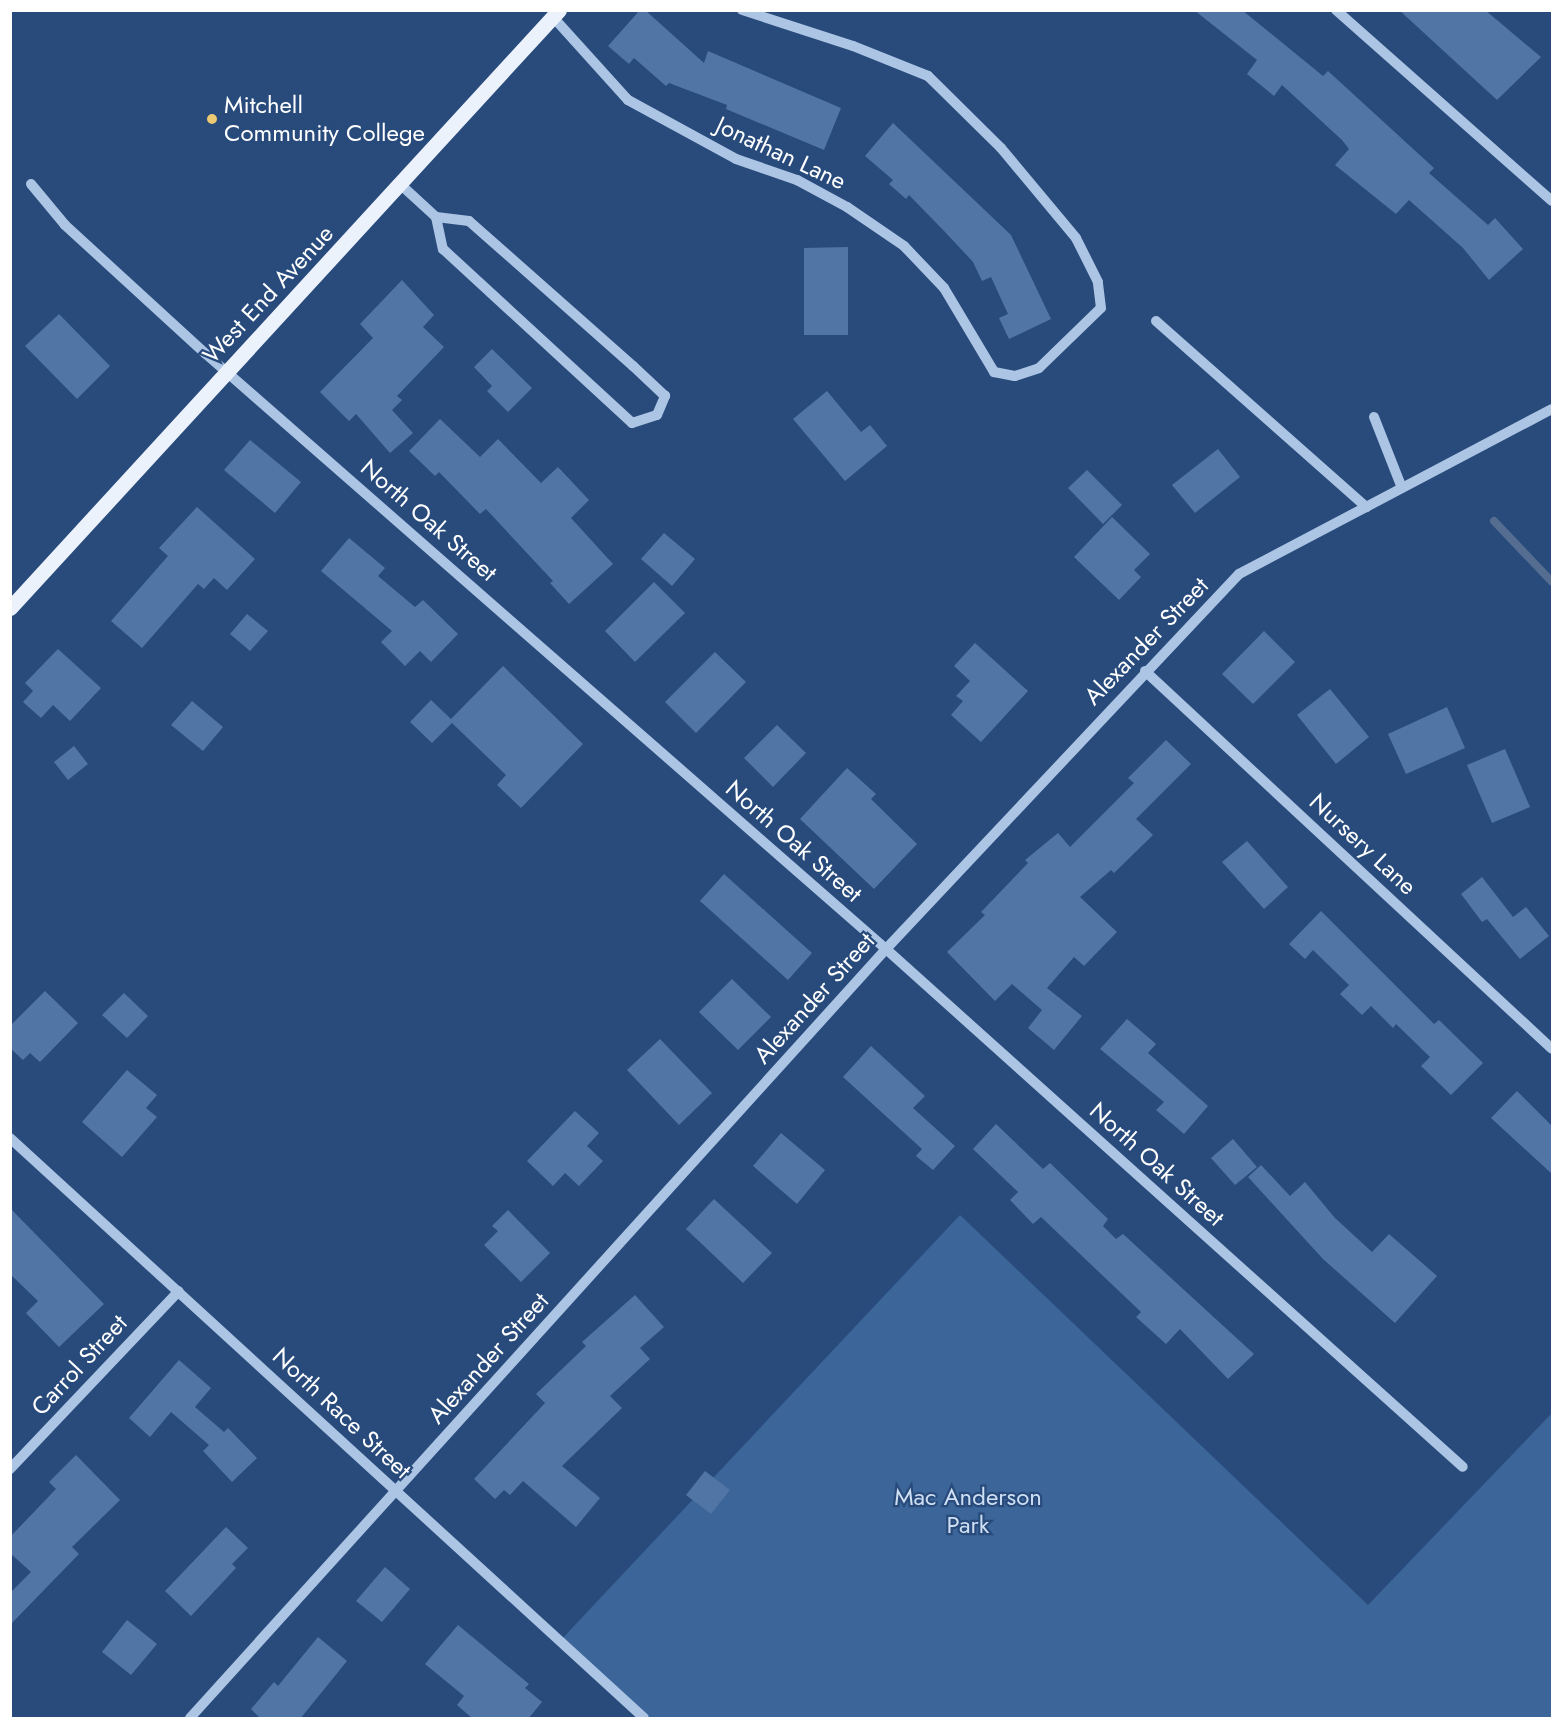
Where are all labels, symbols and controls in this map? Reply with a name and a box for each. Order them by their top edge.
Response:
place label: Mitchell Community College [224,91,425,147]
street label: Jonathan Lane [711,110,851,196]
marker: Mitchell Community College [205,112,219,126]
street label: West End Avenue [197,219,339,369]
street label: North Oak Street [355,453,503,587]
street label: Alexander Street [1078,571,1214,711]
street label: North Oak Street [720,774,868,908]
street label: Nursery Lane [1304,787,1422,901]
street label: Alexander Street [748,927,880,1069]
street label: North Oak Street [1084,1096,1230,1232]
street label: Alexander Street [422,1287,554,1429]
street label: Carrol Street [25,1309,133,1421]
street label: North Race Street [267,1342,417,1484]
park label: Mac Anderson Park [894,1483,1042,1539]

